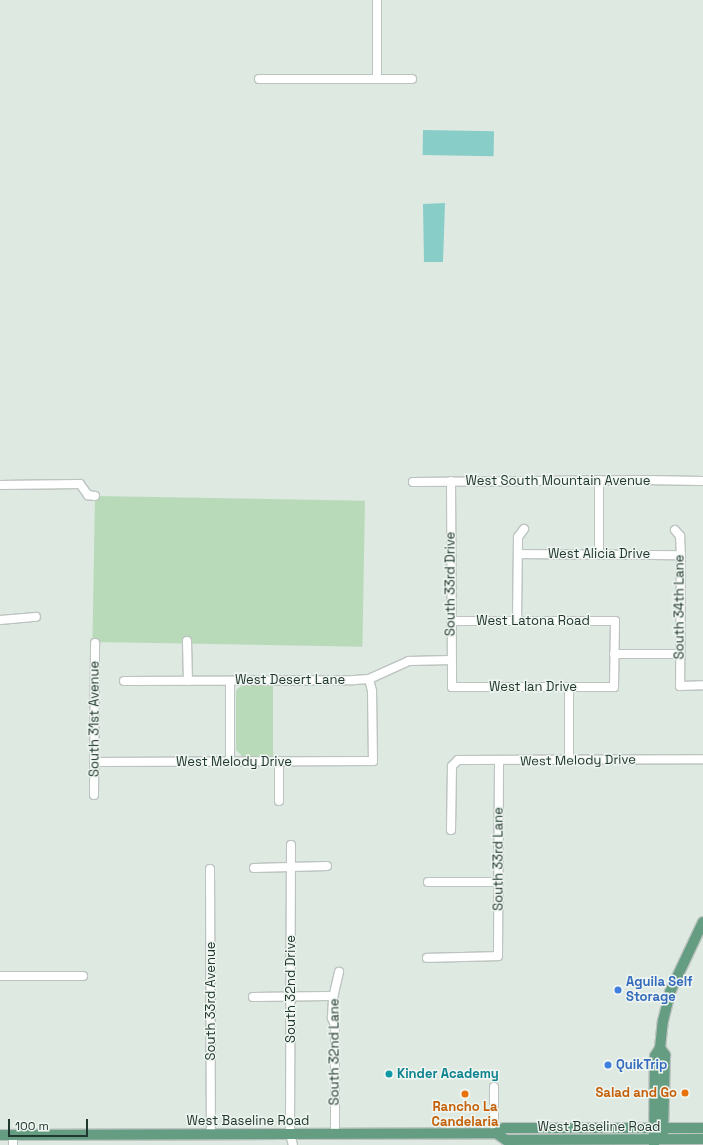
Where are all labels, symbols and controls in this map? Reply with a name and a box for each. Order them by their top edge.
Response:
street label: West South Mountain Avenue [465,473,651,489]
street label: South 33rd Drive [443,532,459,636]
street label: West Alicia Drive [548,546,650,562]
street label: South 34th Lane [672,555,688,659]
street label: West Latona Road [476,613,590,629]
street label: South 31st Avenue [87,661,103,777]
street label: West Desert Lane [235,672,345,688]
street label: West Ian Drive [489,679,577,695]
street label: West Melody Drive [520,752,636,770]
street label: West Melody Drive [176,754,292,770]
street label: South 33rd Lane [491,807,507,911]
street label: South 32nd Drive [283,935,299,1043]
street label: South 33rd Avenue [203,941,219,1061]
place label: Aguila Self Storage [626,975,693,1006]
marker: Aguila Self Storage [613,985,623,995]
street label: South 32nd Lane [327,999,343,1105]
place label: QuikTrip [616,1057,667,1073]
marker: QuikTrip [603,1060,613,1070]
place label: Kinder Academy [397,1066,499,1082]
marker: Kinder Academy [384,1069,394,1079]
place label: Salad and Go [595,1085,677,1101]
marker: Salad and Go [680,1088,690,1098]
marker: Rancho La Candelaria [460,1089,470,1099]
place label: Rancho La Candelaria [432,1100,498,1131]
scale bar [10,1111,90,1137]
street label: West Baseline Road [187,1113,309,1129]
text: 100 m [15,1118,49,1134]
street label: West Baseline Road [538,1119,660,1135]

